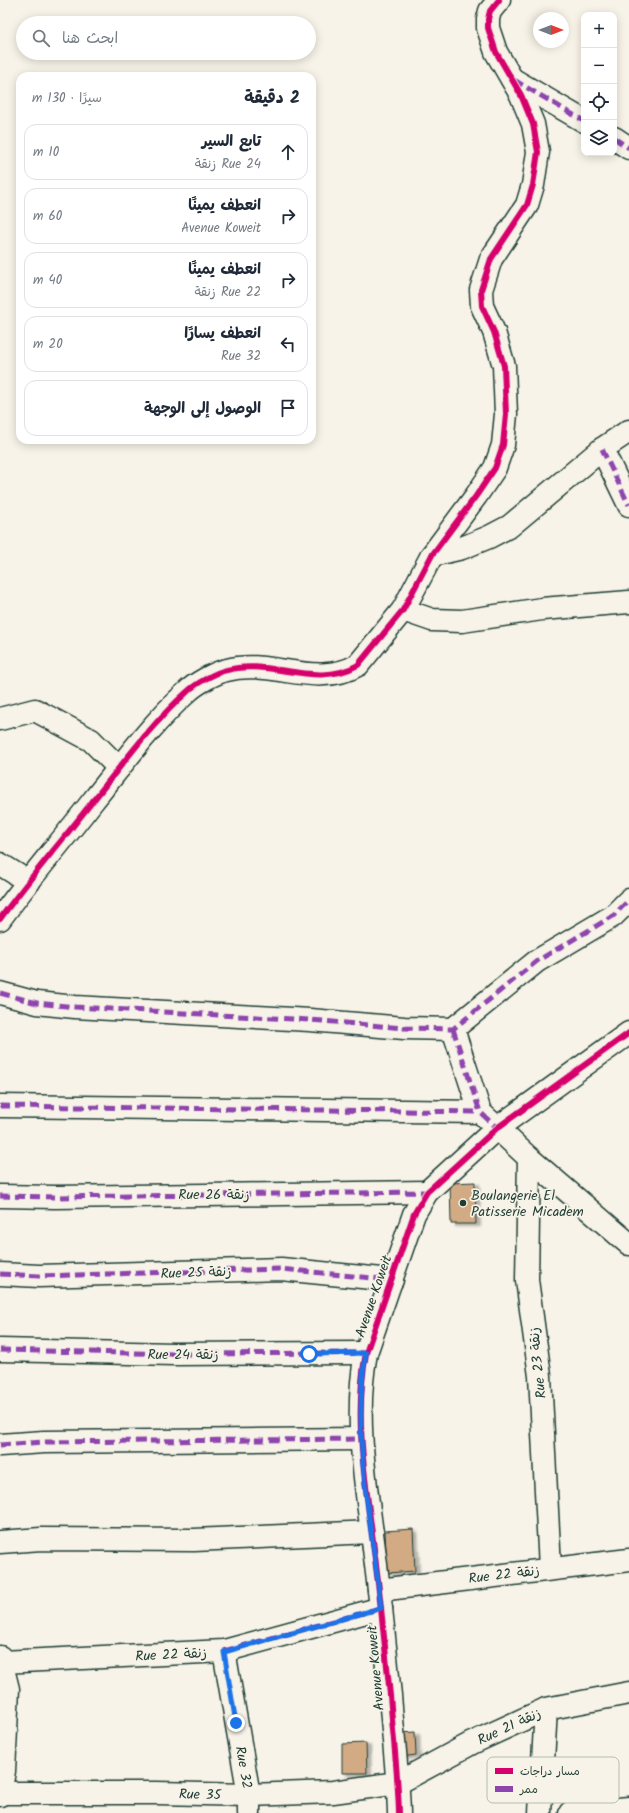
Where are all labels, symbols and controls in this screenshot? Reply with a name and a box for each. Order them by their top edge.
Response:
north arrow [533,12,569,48]
map controls [581,12,617,156]
button: + [581,12,617,48]
search box [16,16,316,60]
icon: search [30,27,52,49]
text: ابحث هنا [62,27,118,51]
button: − [581,48,617,84]
button: locate [581,84,617,120]
text: 2 دقيقة [244,85,300,112]
text: سيرًا · 130 m [32,88,102,109]
button: layers [581,120,617,156]
text: تابع السير [202,130,261,154]
icon: ahead [277,141,299,163]
text: 10 m [33,142,59,163]
text: Rue 24 زنقة [195,154,261,175]
text: انعطف يمينًا [188,194,261,218]
icon: right [277,205,299,227]
text: 60 m [33,206,62,227]
text: Avenue Koweit [181,218,261,239]
text: انعطف يمينًا [188,258,261,282]
icon: right [277,269,299,291]
text: 40 m [33,270,62,291]
text: Rue 22 زنقة [194,282,261,303]
text: انعطف يسارًا [184,322,261,346]
icon: left [277,333,299,355]
text: 20 m [33,334,63,355]
text: Rue 32 [221,346,261,367]
text: الوصول إلى الوجهة [144,397,261,421]
icon: arrive [277,397,299,419]
street label: Rue 26 زنقة [178,1184,250,1206]
place label: Boulangerie El Patisserie Micadem [471,1185,584,1223]
marker: Boulangerie El Patisserie Micadem [458,1198,468,1208]
street label: Avenue Koweit [350,1252,399,1341]
street label: Rue 25 زنقة [160,1261,232,1285]
street label: Rue 23 زنقة [523,1326,553,1400]
street label: Rue 24 زنقة [147,1344,219,1366]
route start [300,1345,318,1363]
street label: Rue 22 زنقة [467,1560,541,1590]
street label: Avenue Koweit [361,1624,391,1712]
street label: Rue 22 زنقة [135,1642,207,1668]
street label: Rue 21 زنقة [474,1703,545,1751]
route end [227,1714,245,1732]
street label: Rue 32 [229,1744,258,1790]
legend [487,1757,619,1803]
text: مسار دراجات [520,1763,580,1781]
text: ممر [519,1781,538,1799]
street label: Rue 35 [179,1783,223,1806]

